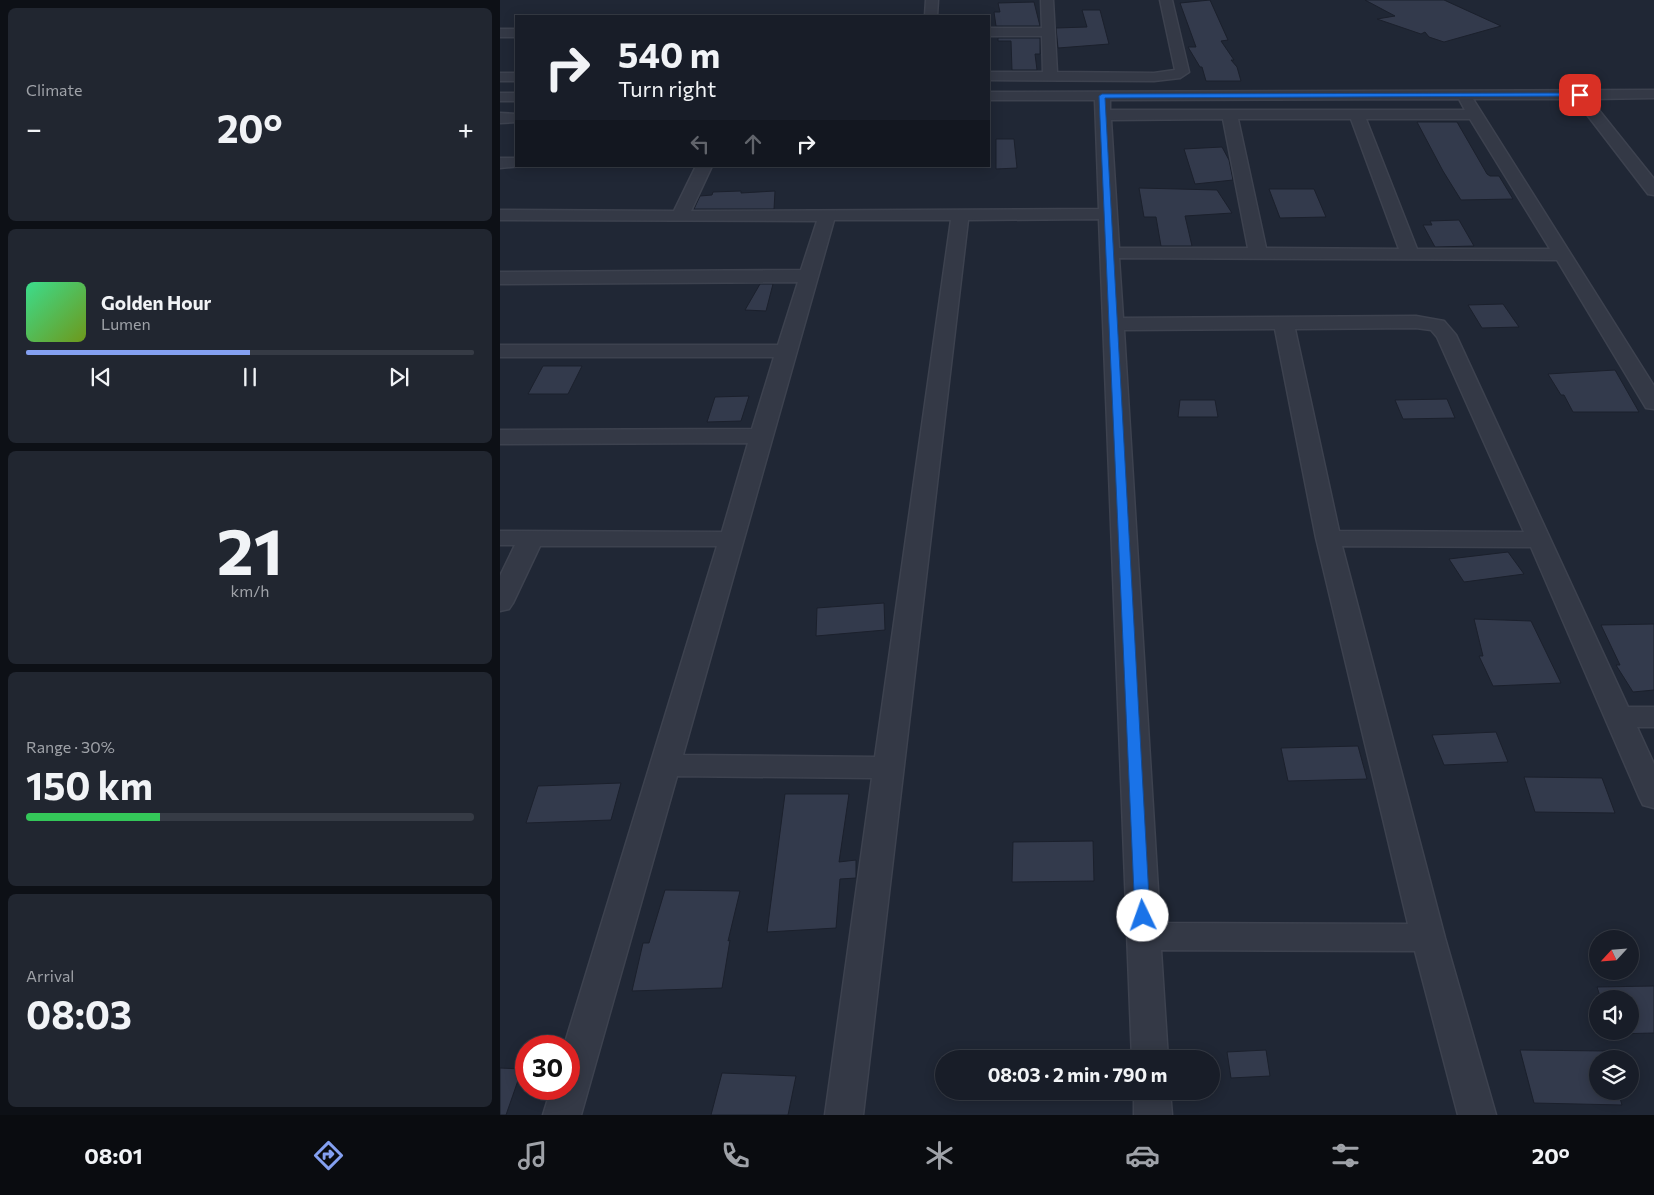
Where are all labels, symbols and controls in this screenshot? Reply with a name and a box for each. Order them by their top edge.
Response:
text: 540 m [618,32,720,75]
icon: right [535,35,600,100]
pin [1559,74,1601,116]
text: Turn right [618,75,716,102]
text: Climate [26,80,82,99]
icon: arrive [1566,81,1594,109]
text: 20° [217,104,283,151]
text: − [26,111,42,145]
text: + [458,111,474,145]
icon: left [686,130,714,158]
icon: ahead [739,130,767,158]
icon: right [792,130,820,158]
text: Golden Hour [101,291,211,314]
text: Lumen [101,314,151,333]
icon: previous [87,363,115,391]
icon: pause [236,363,264,391]
icon: next [385,363,413,391]
text: 21 [217,509,283,588]
text: km/h [231,581,269,600]
text: Range · 30% [26,737,115,756]
text: 150 km [26,761,153,808]
position arrow [1116,889,1168,941]
north arrow [1589,930,1639,980]
map controls [1589,930,1639,1100]
text: Arrival [26,966,74,985]
text: 08:03 [26,990,132,1037]
button: sound [1589,990,1639,1040]
speed limit sign: 30 [515,1035,580,1100]
button: layers [1589,1050,1639,1100]
text: 08:03 · 2 min · 790 m [988,1063,1167,1086]
icon: directions [311,1138,346,1173]
icon: music [515,1138,550,1173]
icon: phone [718,1138,753,1173]
icon: climate [922,1138,957,1173]
icon: car [1125,1138,1160,1173]
icon: filters [1328,1138,1363,1173]
text: 08:01 [84,1142,143,1169]
text: 20° [1532,1142,1570,1169]

